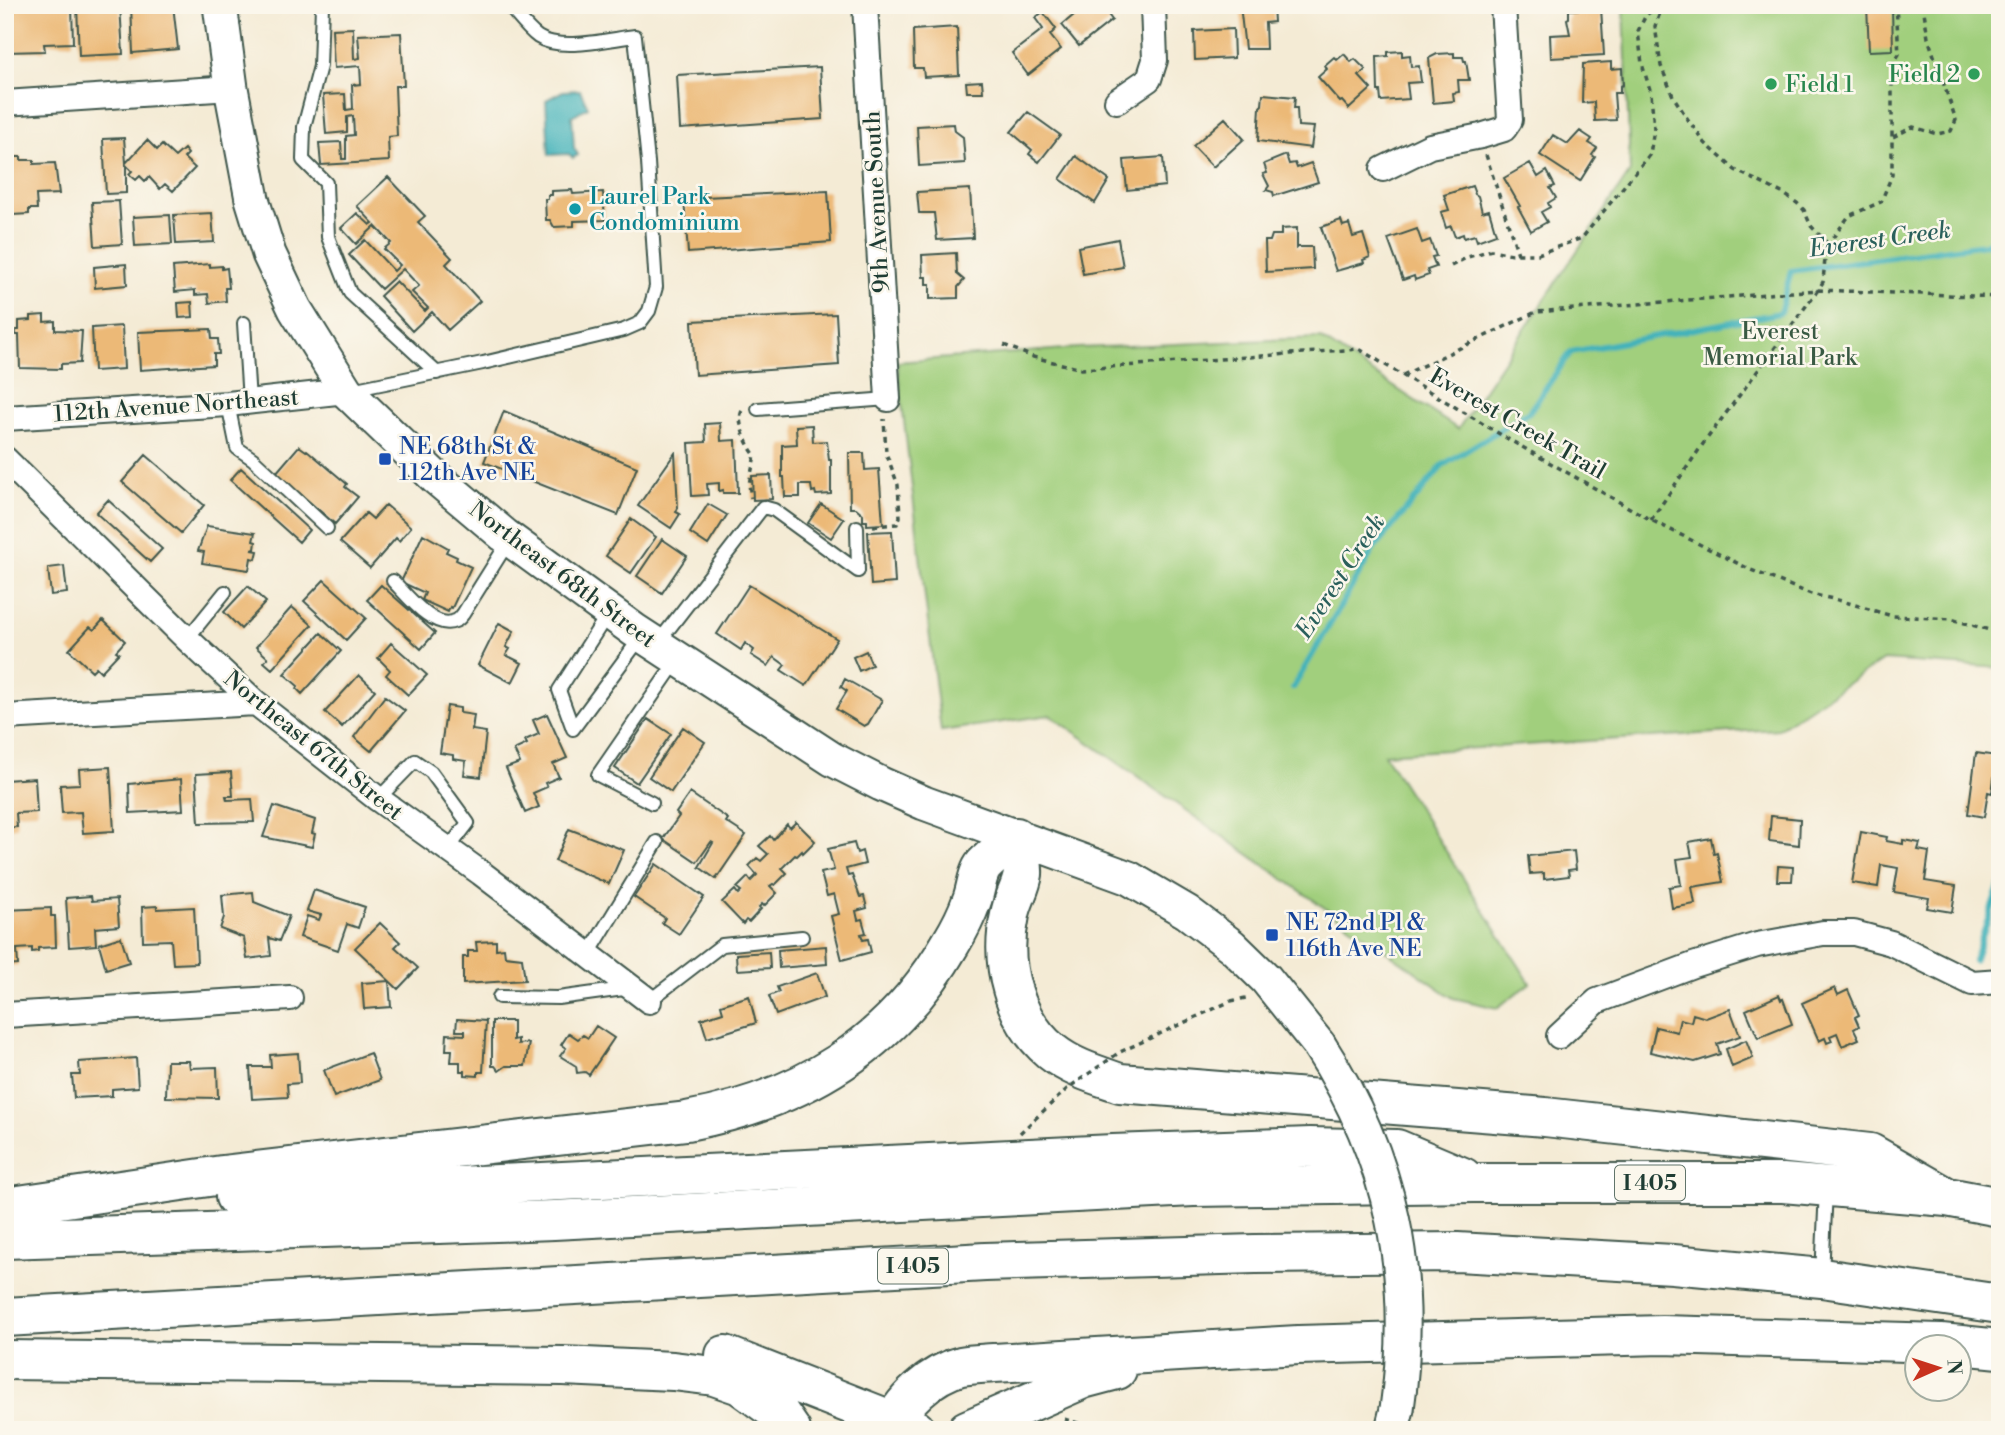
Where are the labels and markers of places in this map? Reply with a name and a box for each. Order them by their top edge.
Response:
place label: Field 2 [1888,61,1960,89]
marker: Field 2 [1966,66,1982,82]
place label: Field 1 [1785,71,1854,99]
marker: Field 1 [1763,76,1779,92]
place label: Laurel Park Condominium [589,183,740,237]
marker: Laurel Park Condominium [567,201,583,217]
place label: NE 68th St & 112th Ave NE [399,433,537,487]
marker: NE 68th St & 112th Ave NE [377,451,393,467]
place label: NE 72nd Pl & 116th Ave NE [1286,909,1426,963]
marker: NE 72nd Pl & 116th Ave NE [1264,927,1280,943]

